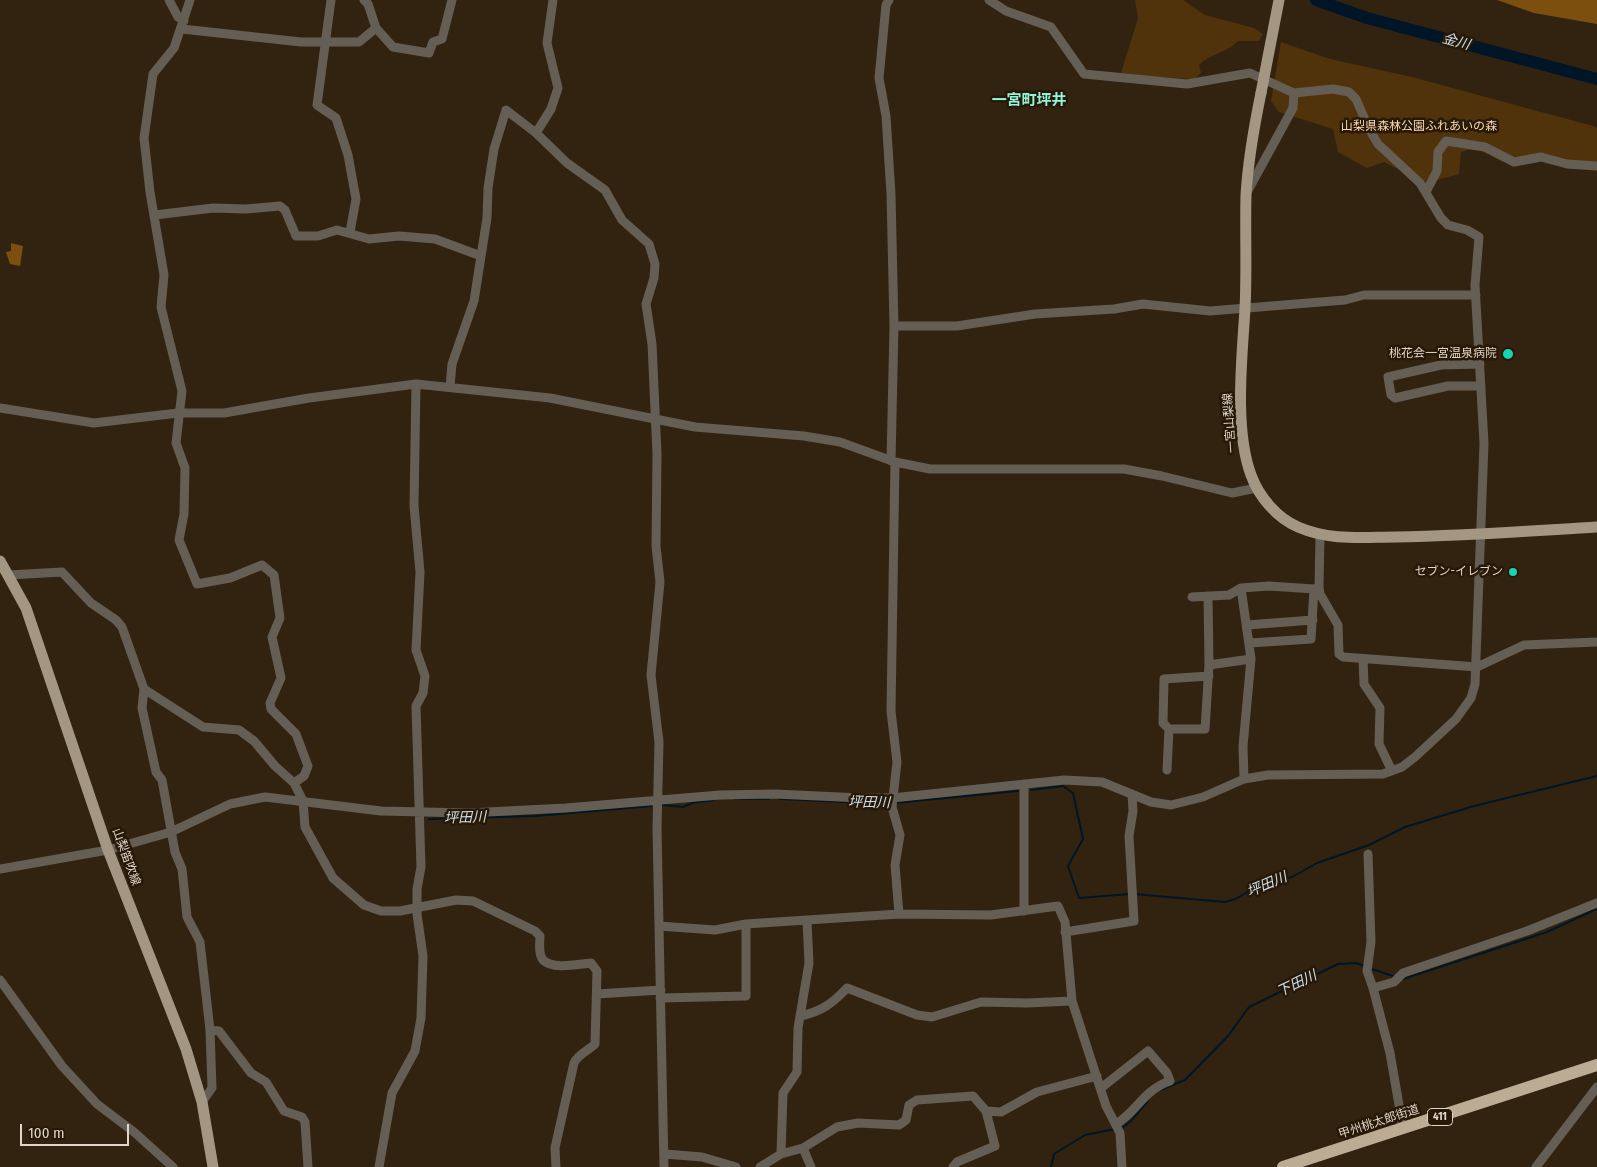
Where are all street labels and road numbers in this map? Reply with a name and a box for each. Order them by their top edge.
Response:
street label: 一宮山梨線 [1221,393,1239,453]
street label: 山梨笛吹線 [109,826,143,888]
street label: 甲州桃太郎街道 [1337,1102,1421,1142]
road number: 411 [1428,1108,1452,1126]

